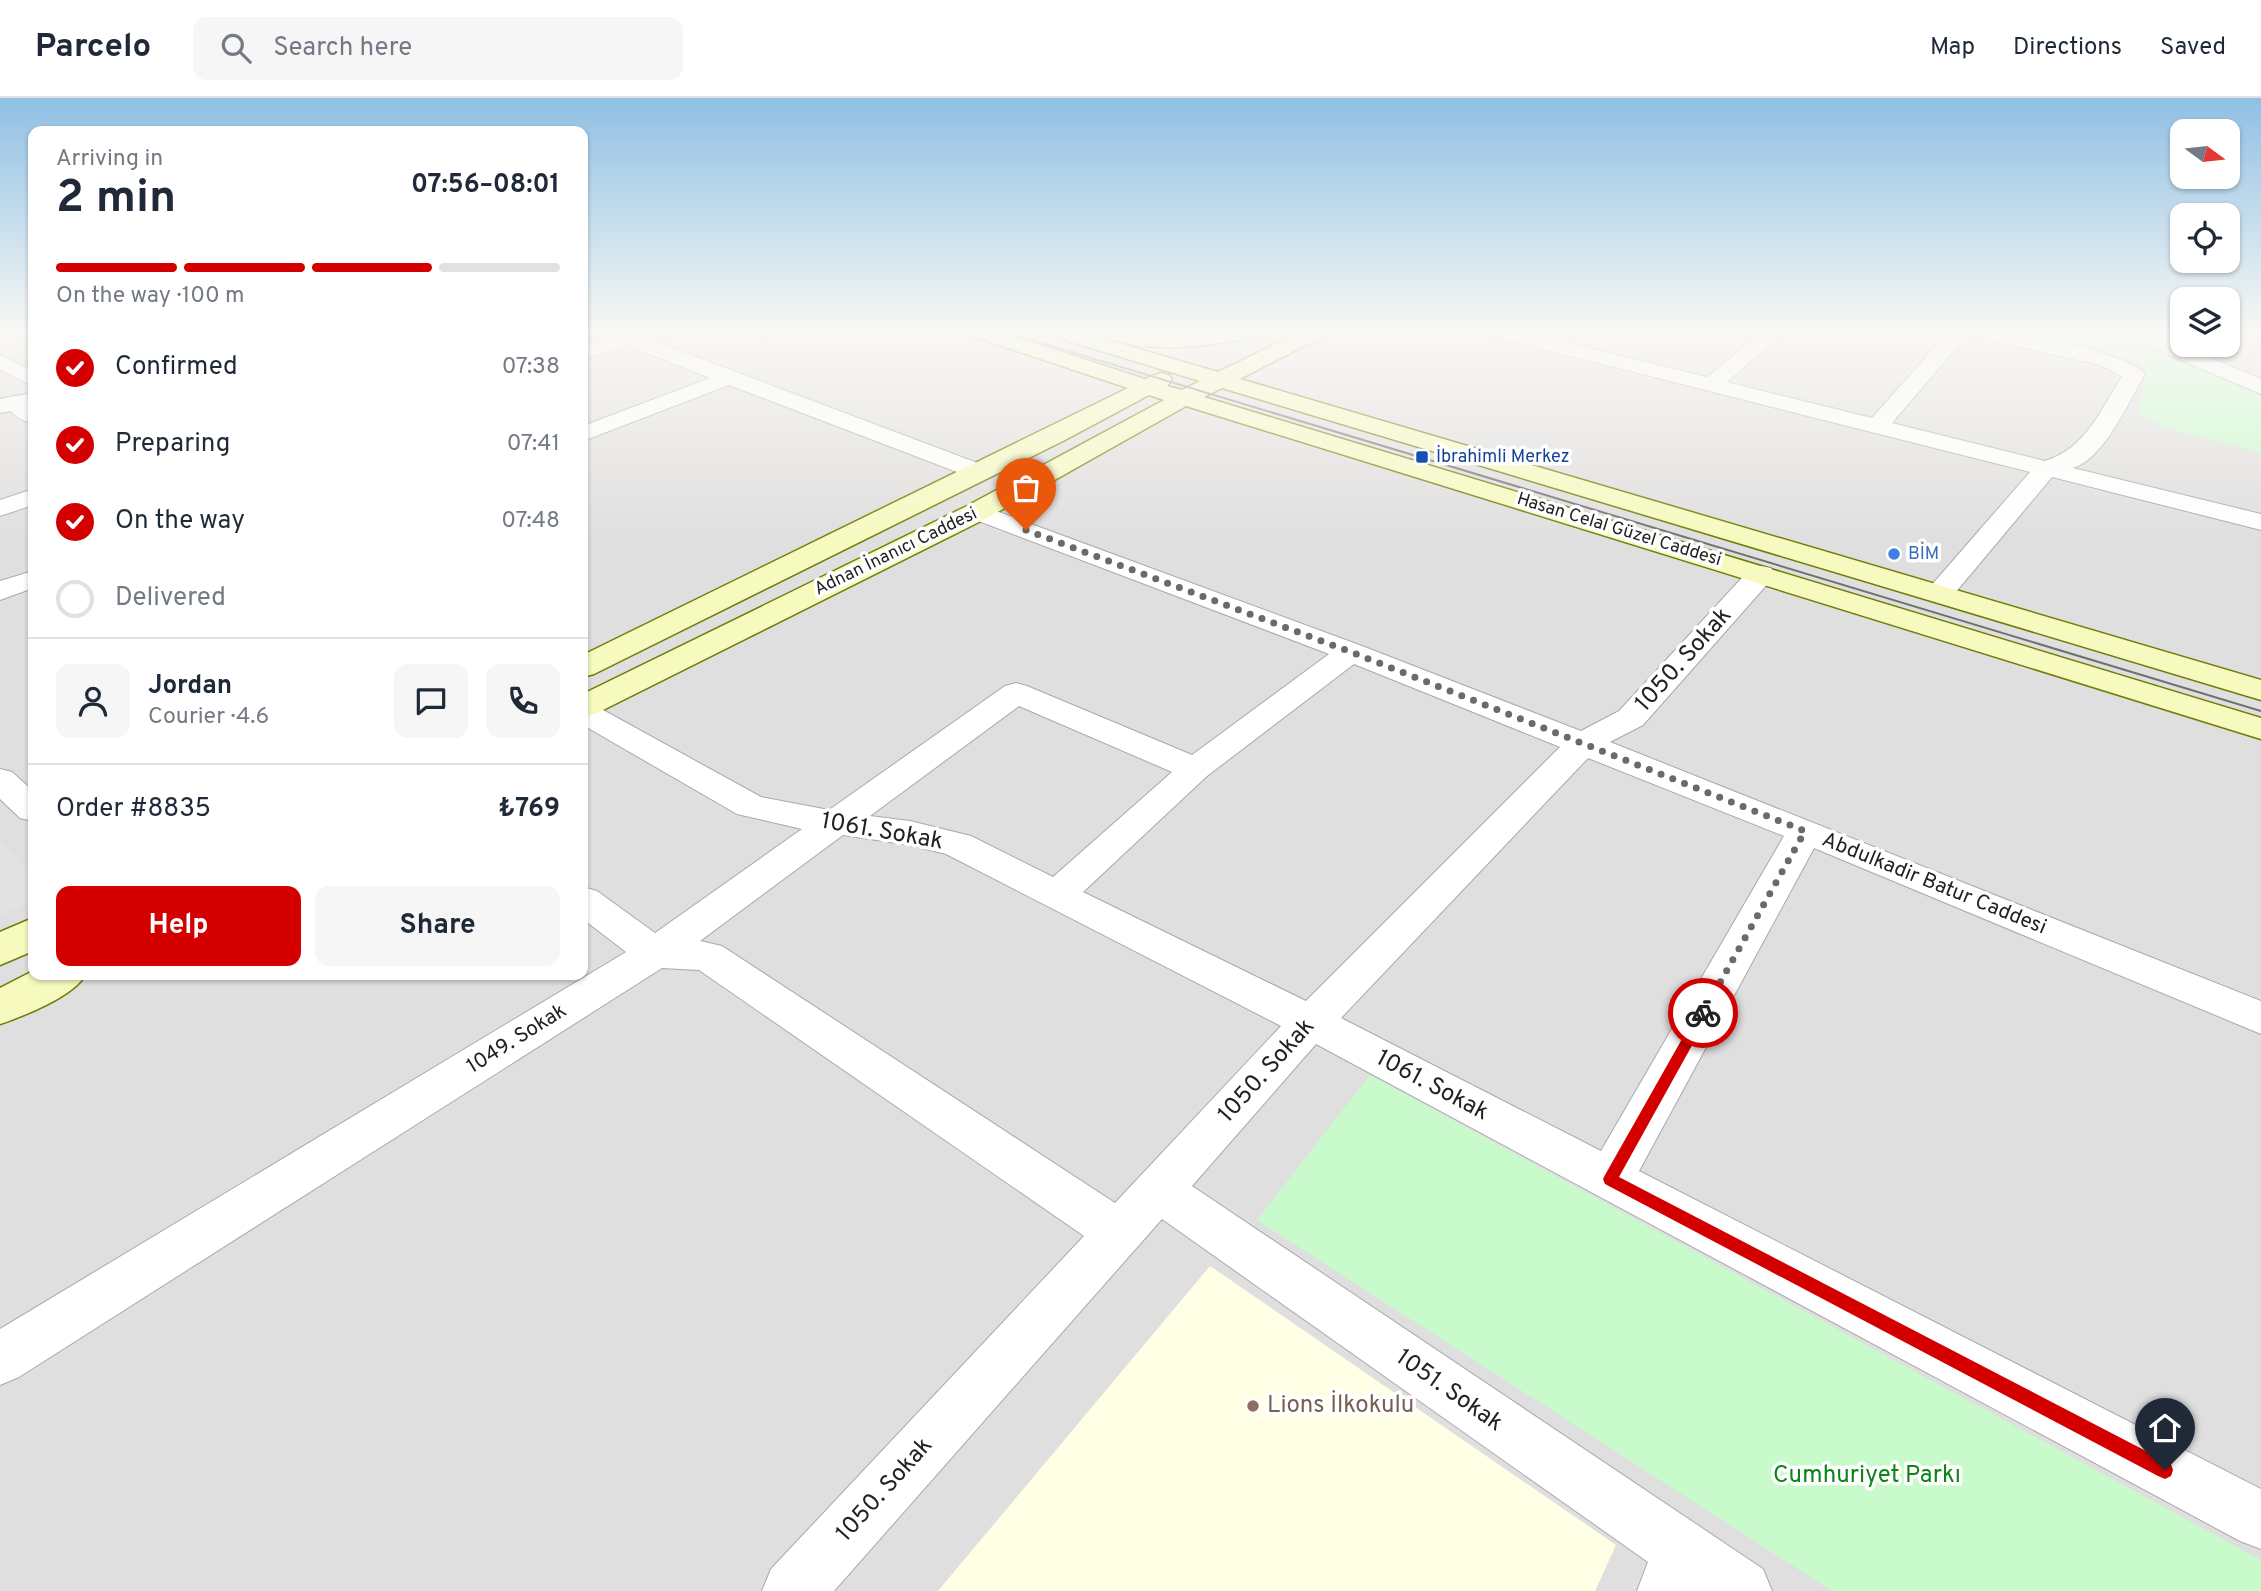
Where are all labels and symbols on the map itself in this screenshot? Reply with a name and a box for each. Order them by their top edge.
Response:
north arrow [2170,119,2240,189]
place label: İbrahimli Merkez [1436,444,1570,469]
marker: İbrahimli Merkez [1414,449,1430,465]
pin [996,458,1056,530]
street label: Hasan Celal Güzel Caddesi [1514,488,1724,572]
street label: Adnan İnanıcı Caddesi [810,501,981,601]
place label: BİM [1908,541,1939,566]
marker: BİM [1886,546,1902,562]
street label: 1050. Sokak [1629,601,1739,719]
street label: 1061. Sokak [819,807,945,857]
street label: Abdulkadir Batur Caddesi [1818,827,2050,941]
courier [1668,978,1738,1048]
street label: 1049. Sokak [462,998,572,1080]
street label: 1050. Sokak [1212,1012,1322,1130]
street label: 1061. Sokak [1370,1044,1494,1128]
street label: 1051. Sokak [1390,1343,1508,1439]
place label: Lions İlkokulu [1267,1390,1414,1421]
marker: Lions İlkokulu [1245,1398,1261,1414]
pin [2135,1398,2195,1470]
street label: 1050. Sokak [830,1431,940,1549]
park label: Cumhuriyet Parkı [1773,1461,1961,1491]

